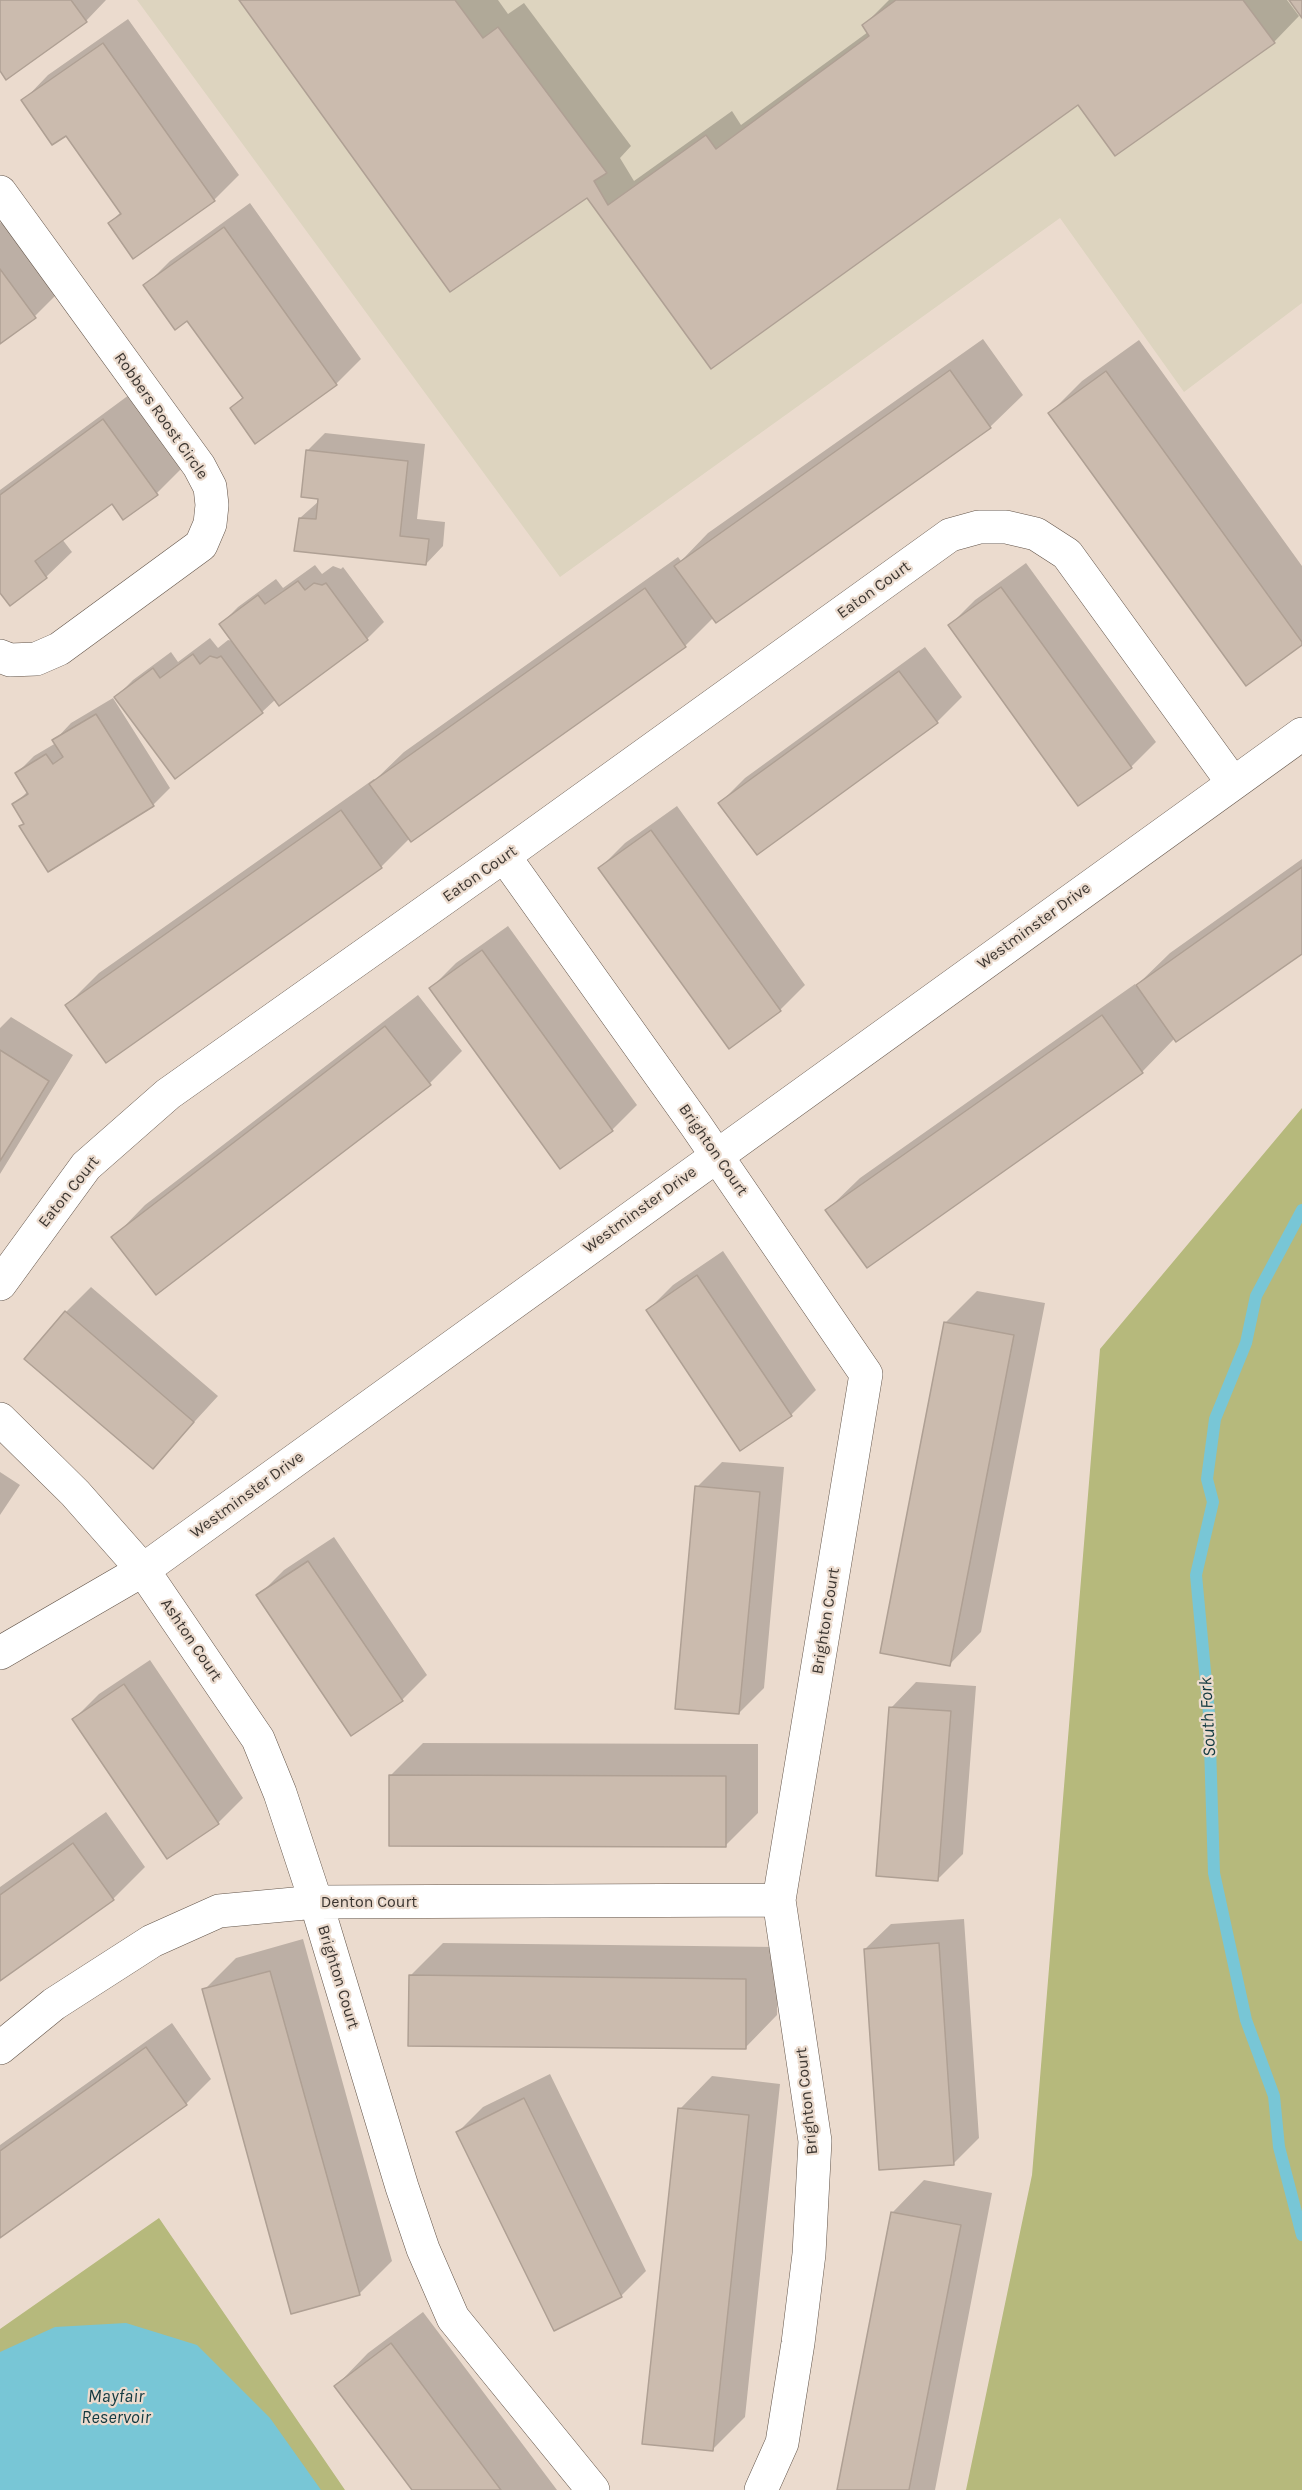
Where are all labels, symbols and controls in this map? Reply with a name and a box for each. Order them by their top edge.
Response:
street label: Robbers Roost Circle [110,349,212,483]
street label: Eaton Court [834,557,914,623]
street label: Eaton Court [439,841,521,907]
street label: Westminster Drive [974,878,1094,974]
street label: Brighton Court [674,1100,752,1200]
street label: Eaton Court [34,1153,104,1231]
street label: Westminster Drive [580,1162,700,1258]
street label: Westminster Drive [187,1447,307,1543]
street label: Brighton Court [808,1566,844,1676]
street label: Ashton Court [156,1595,226,1685]
water label: South Fork [1195,1676,1221,1758]
street label: Denton Court [321,1892,417,1912]
street label: Brighton Court [313,1923,363,2031]
street label: Brighton Court [792,2047,822,2155]
water label: Mayfair Reservoir [81,2386,151,2428]

